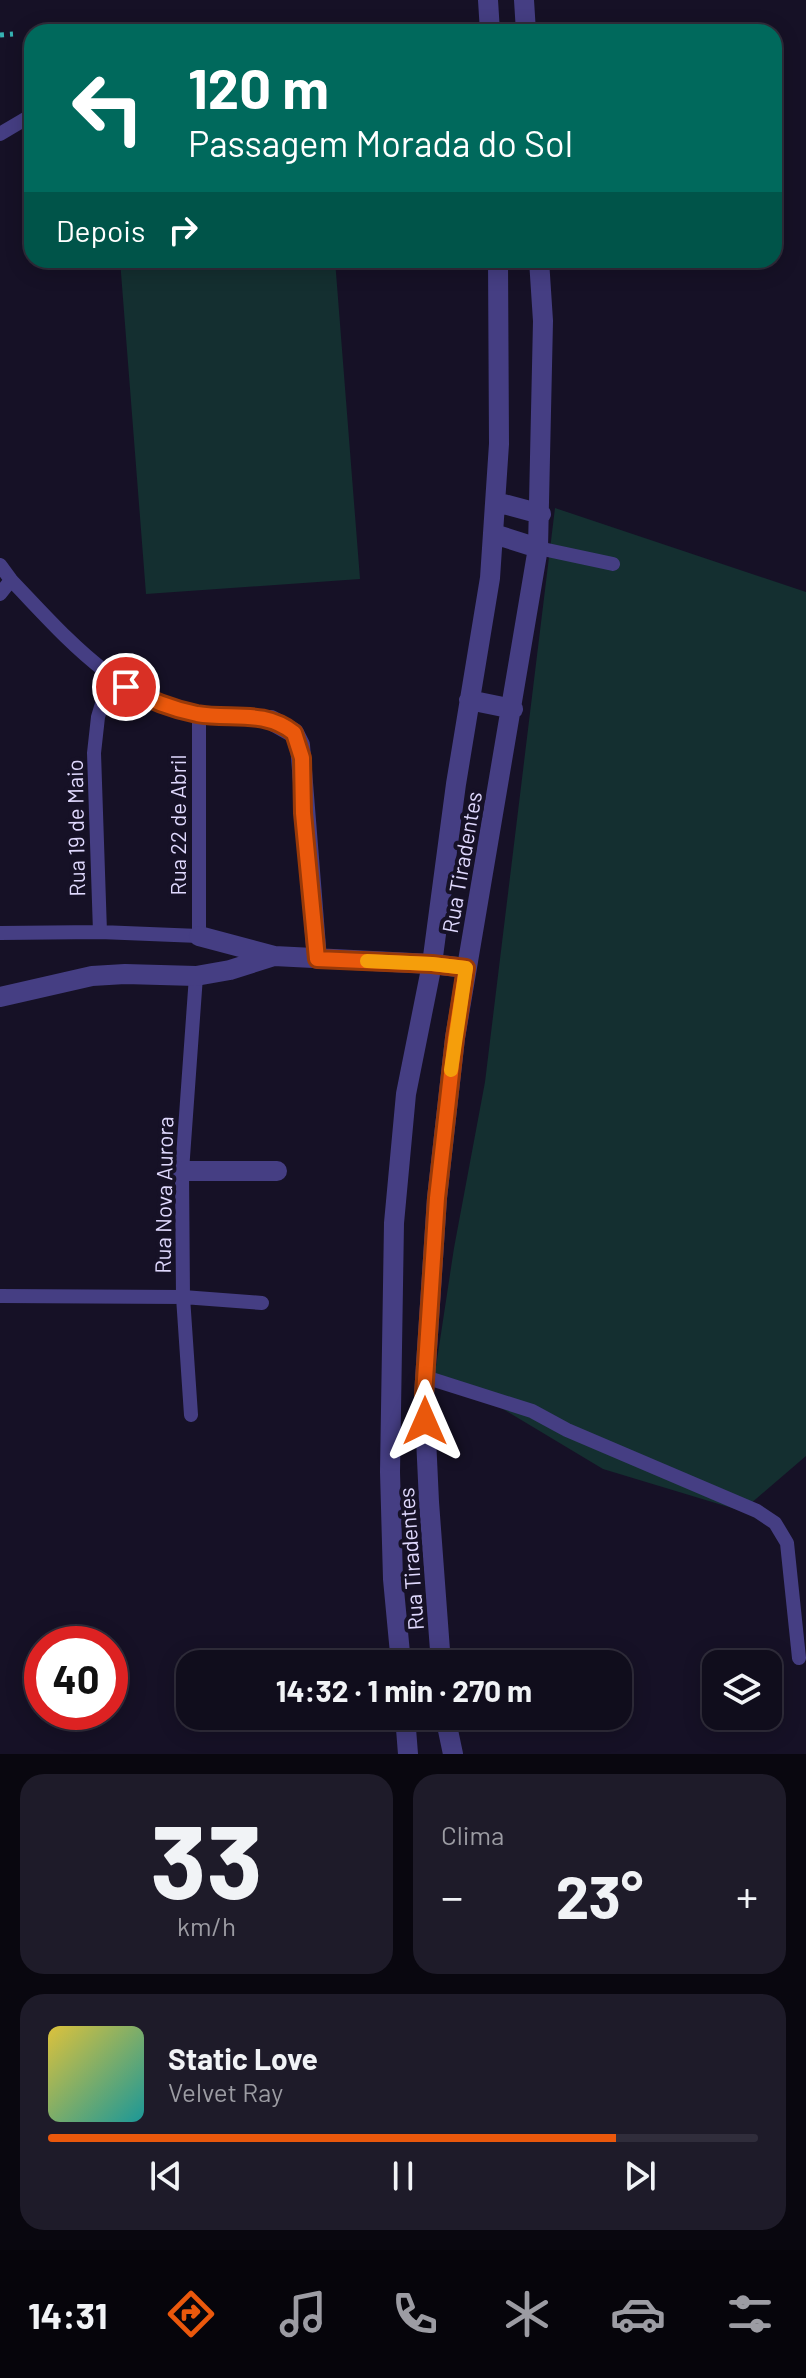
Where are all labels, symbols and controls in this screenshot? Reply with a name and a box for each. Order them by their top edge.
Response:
text: 120 m [188,53,329,120]
icon: left [56,56,160,160]
text: Passagem Morada do Sol [188,121,573,164]
icon: right [161,208,205,252]
text: Depois [56,212,145,248]
pin [92,653,160,721]
icon: arrive [104,665,148,709]
street label: Rua 22 de Abril [164,754,190,896]
street label: Rua 19 de Maio [61,759,89,897]
street label: Rua Tiradentes [436,789,486,935]
street label: Rua Nova Aurora [149,1116,177,1274]
position arrow [383,1379,467,1463]
street label: Rua Tiradentes [392,1487,428,1631]
speed limit sign: 40 [24,1626,128,1730]
map controls [702,1650,782,1730]
button: layers [702,1650,782,1730]
text: 14:32 · 1 min · 270 m [276,1672,532,1708]
text: 33 [150,1795,263,1920]
text: Clima [441,1819,504,1850]
text: 23° [556,1859,643,1931]
text: − [441,1869,463,1922]
text: + [736,1869,758,1922]
text: km/h [177,1910,236,1941]
text: Static Love [168,2040,318,2076]
text: Velvet Ray [168,2076,283,2107]
icon: previous [144,2154,188,2198]
icon: pause [381,2154,425,2198]
icon: next [618,2154,662,2198]
icon: directions [163,2286,219,2342]
icon: music [275,2286,331,2342]
icon: phone [387,2286,443,2342]
icon: climate [499,2286,555,2342]
icon: car [610,2286,666,2342]
icon: filters [722,2286,778,2342]
text: 14:31 [28,2293,108,2336]

